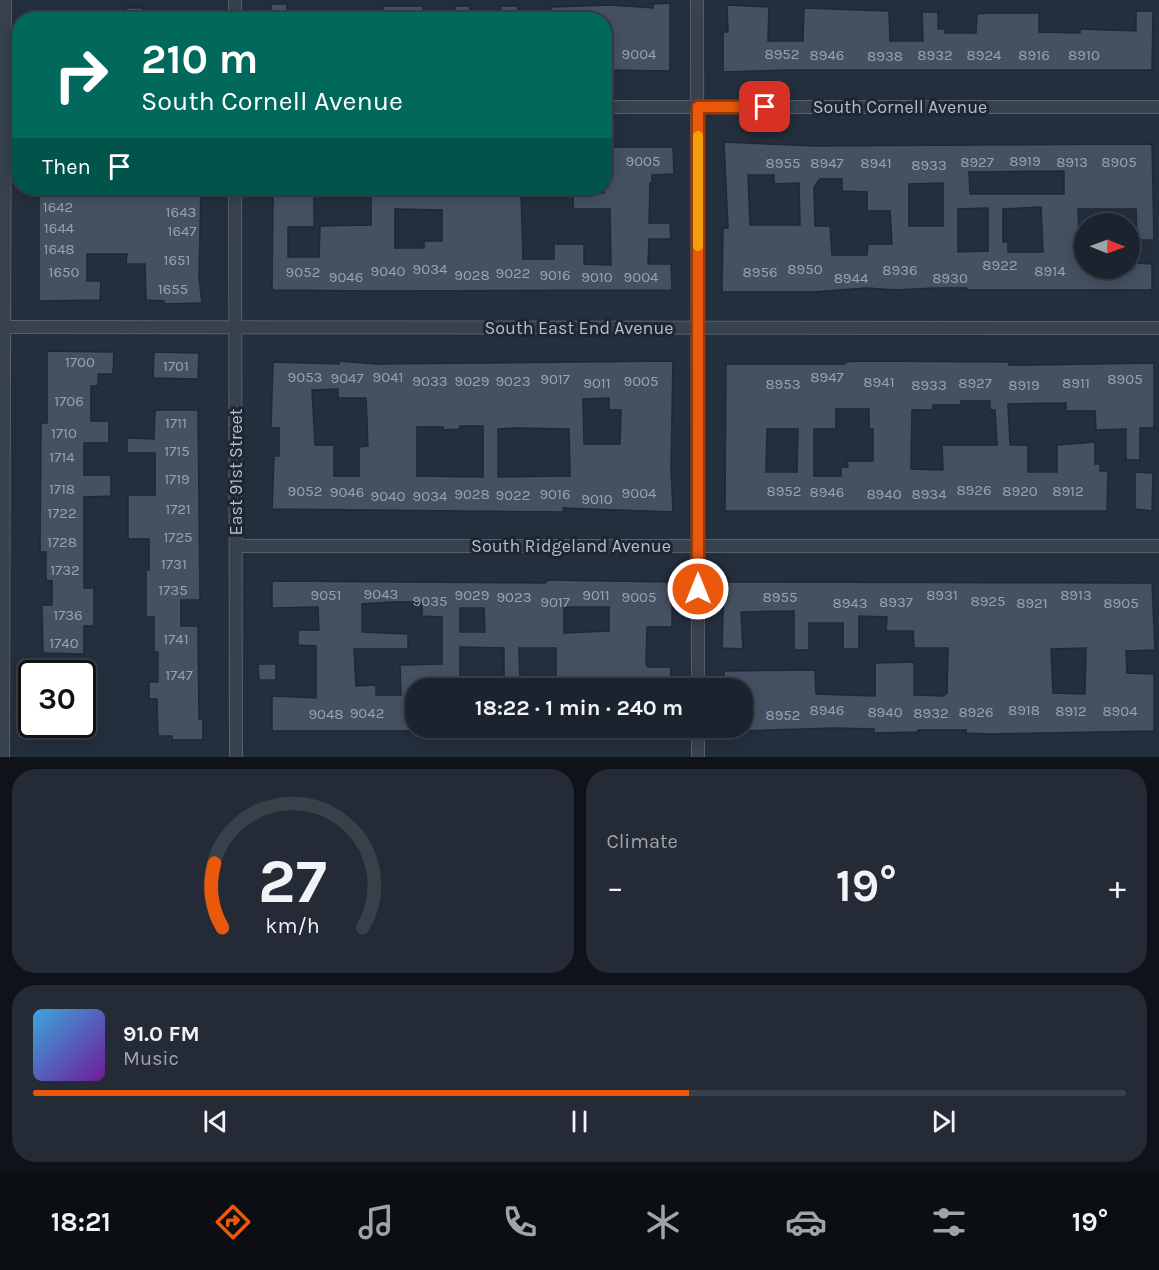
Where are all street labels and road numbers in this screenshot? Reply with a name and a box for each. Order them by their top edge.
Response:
street label: South Cornell Avenue [813,96,987,118]
street label: South East End Avenue [484,317,674,339]
street label: East 91st Street [225,408,247,535]
street label: South Ridgeland Avenue [471,535,671,557]

